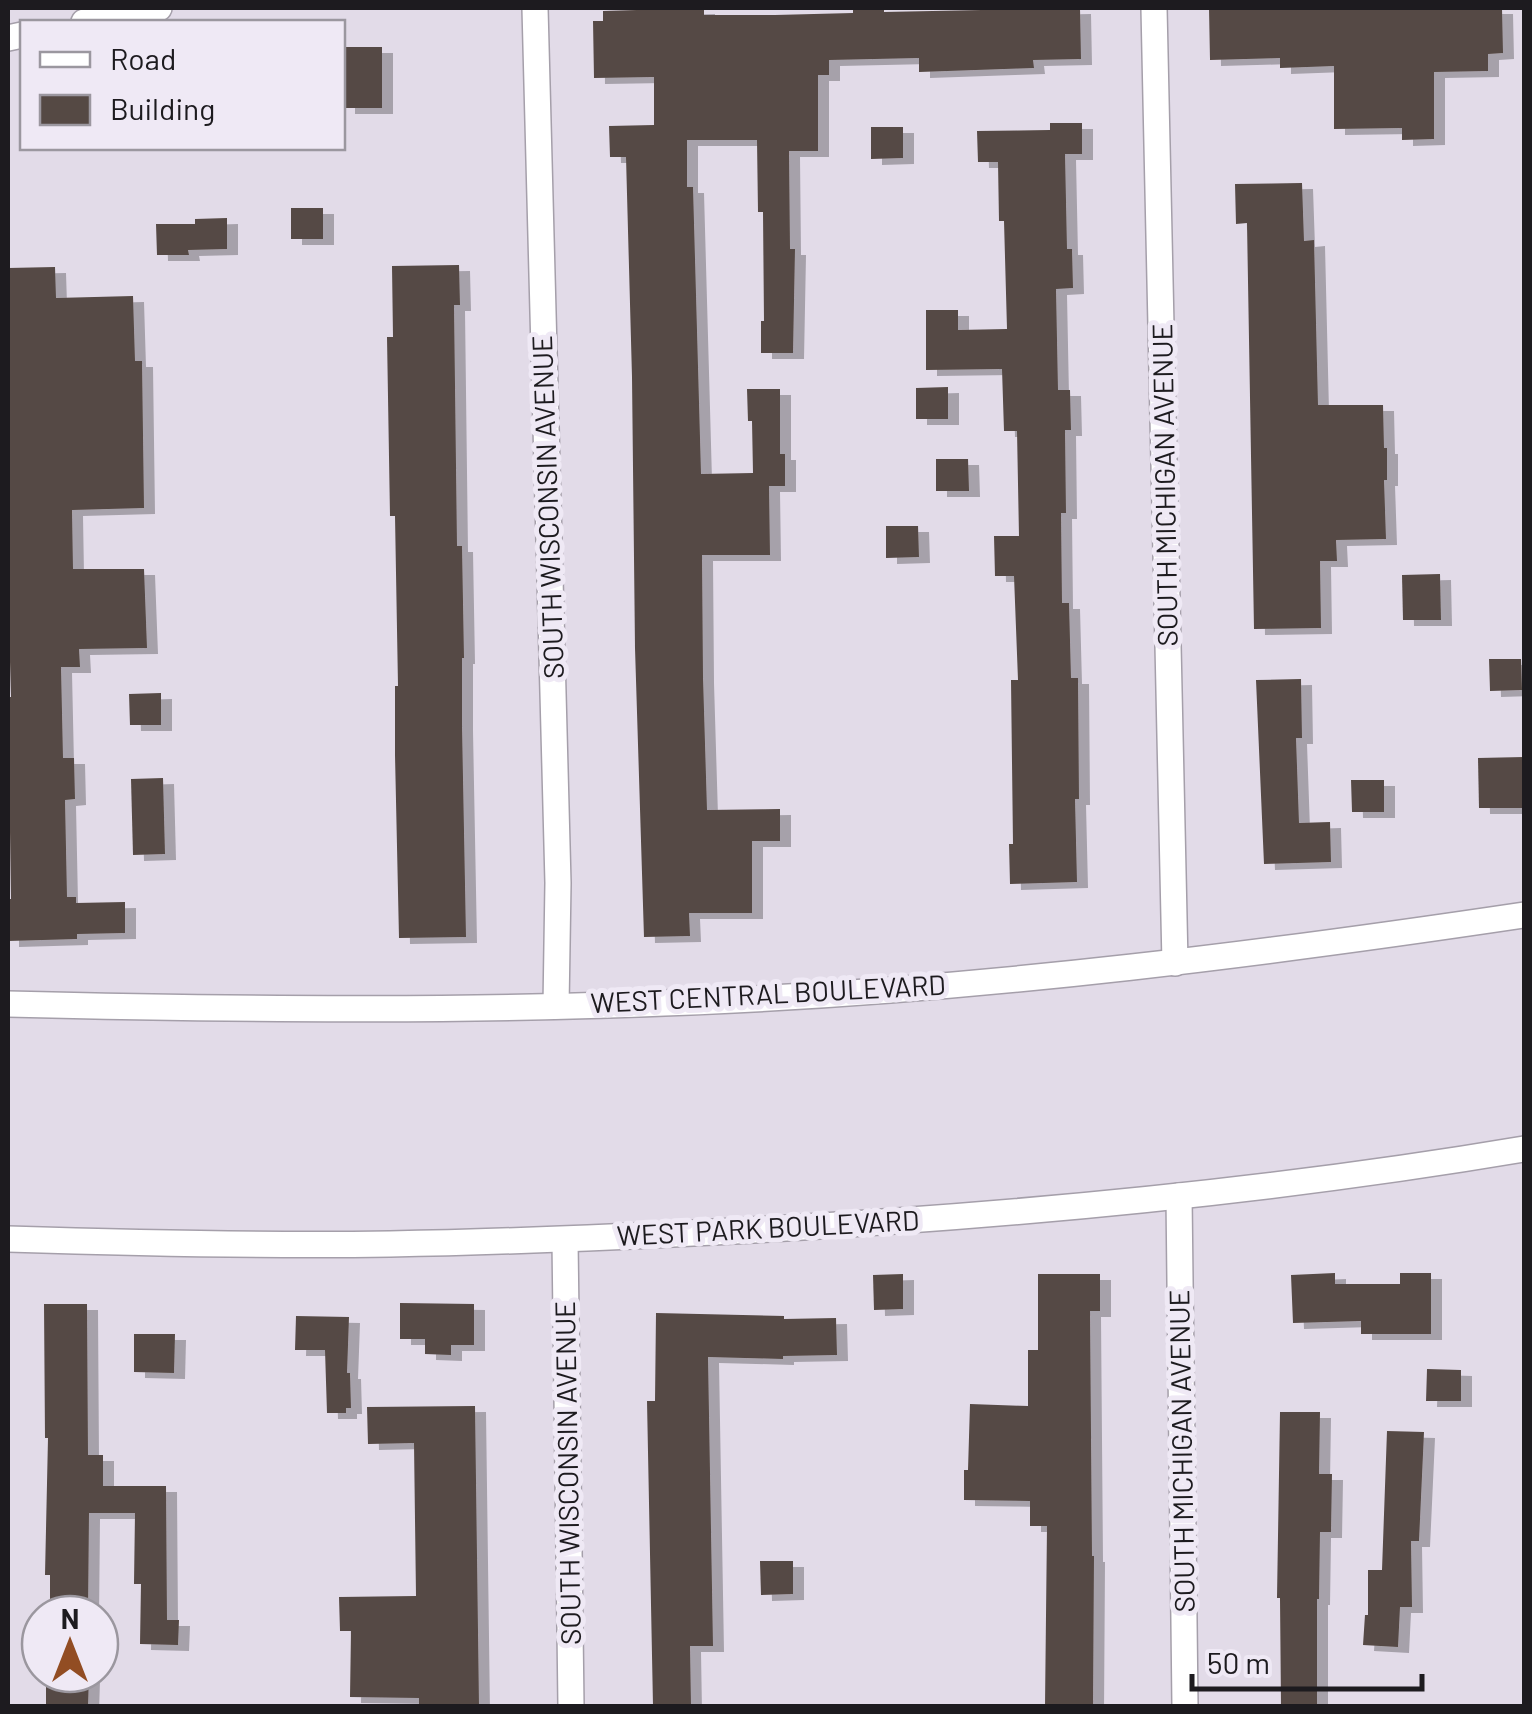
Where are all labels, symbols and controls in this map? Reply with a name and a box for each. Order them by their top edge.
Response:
legend [20,20,345,150]
text: Road [110,40,176,76]
text: Building [110,90,215,126]
street label: SOUTH MICHIGAN AVENUE [1144,323,1184,647]
street label: SOUTH WISCONSIN AVENUE [524,334,570,680]
street label: WEST CENTRAL BOULEVARD [590,967,946,1019]
street label: WEST PARK BOULEVARD [616,1202,920,1252]
street label: SOUTH MICHIGAN AVENUE [1161,1289,1201,1613]
street label: SOUTH WISCONSIN AVENUE [547,1301,587,1645]
north arrow [20,1594,120,1694]
text: N [61,1601,79,1635]
scale bar [1192,1629,1422,1691]
text: 50 m [1207,1644,1270,1680]

